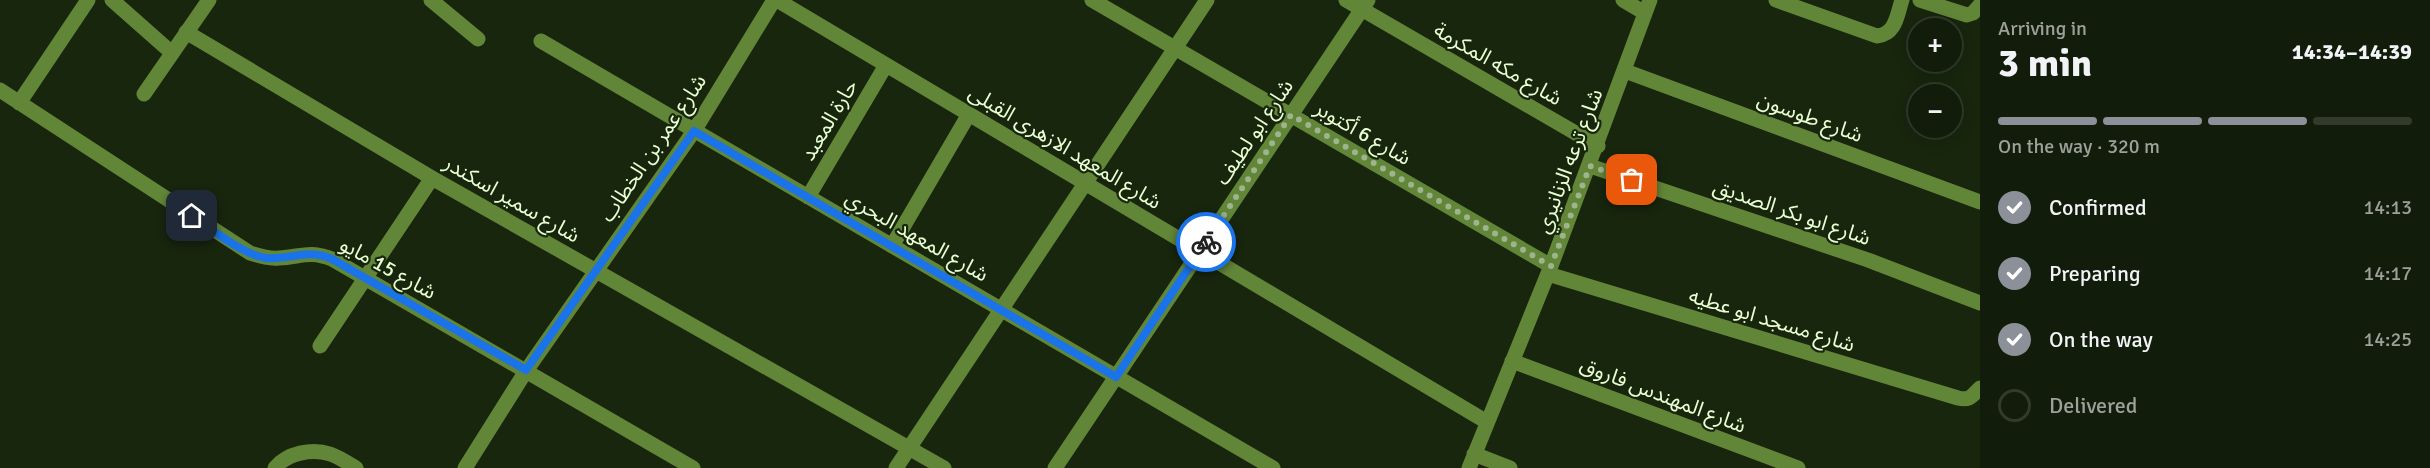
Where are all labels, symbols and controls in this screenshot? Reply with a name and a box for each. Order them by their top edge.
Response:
text: Arriving in [1998,16,2087,41]
street label: شارع مكه المكرمة [1428,17,1567,113]
map controls [1908,18,1962,138]
button: + [1908,18,1962,72]
text: 14:34–14:39 [2292,38,2412,65]
text: 3 min [1998,39,2092,87]
street label: شارع عمر بن الخطاب [594,69,714,228]
street label: شارع ابو لطيف [1209,74,1301,191]
street label: حارة المعبد [795,75,863,165]
street label: شارع المعهد الازهرى القبلى [963,79,1166,217]
button: − [1908,84,1962,138]
street label: شارع ترعه الزنانيري [1530,85,1611,238]
street label: شارع طوسون [1753,86,1866,150]
street label: شارع 6 أكتوبر [1308,95,1416,173]
text: On the way · 320 m [1998,134,2160,159]
street label: شارع سمير اسكندر [437,149,585,250]
pin [1606,154,1657,205]
icon: bag [1615,163,1648,196]
street label: شارع ابو بكر الصديق [1709,173,1874,253]
street label: شارع المعهد البحري [839,185,993,290]
pin [166,190,217,241]
icon: check [1998,191,2031,224]
text: Confirmed [2049,194,2147,221]
text: 14:13 [2363,195,2412,220]
icon: home [175,199,208,232]
courier [1176,212,1236,272]
icon: bike [1190,226,1223,259]
street label: شارع 15 مايو [334,231,441,307]
icon: check [1998,257,2031,290]
text: Preparing [2049,260,2141,287]
text: 14:17 [2363,261,2412,286]
street label: شارع مسجد ابو عطيه [1685,282,1858,360]
icon: check [1998,323,2031,356]
text: On the way [2049,326,2153,353]
text: 14:25 [2363,327,2412,352]
street label: شارع المهندس فاروق [1575,351,1750,441]
text: Delivered [2049,392,2137,419]

